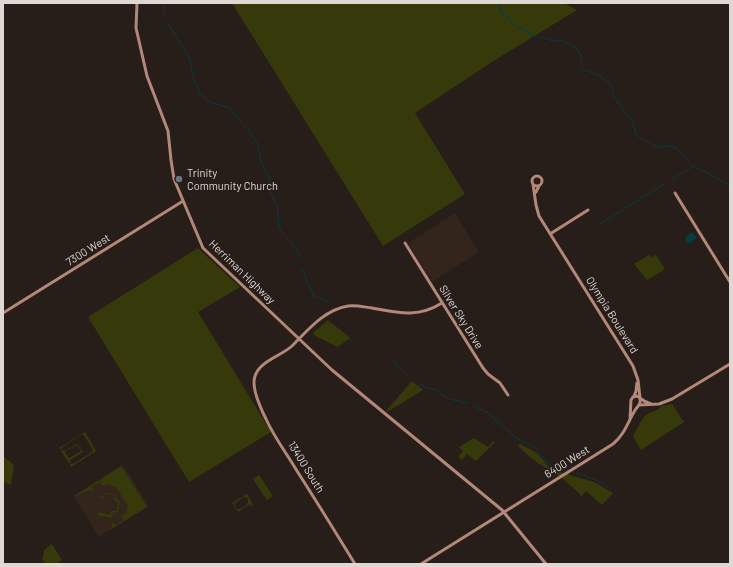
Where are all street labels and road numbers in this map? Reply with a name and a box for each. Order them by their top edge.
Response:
street label: 7300 West [63,231,113,269]
street label: Herriman Highway [206,237,278,307]
street label: Olympia Boulevard [583,274,641,356]
street label: Silver Sky Drive [436,283,486,351]
street label: 13400 South [285,439,327,495]
street label: 6400 West [542,443,592,481]

